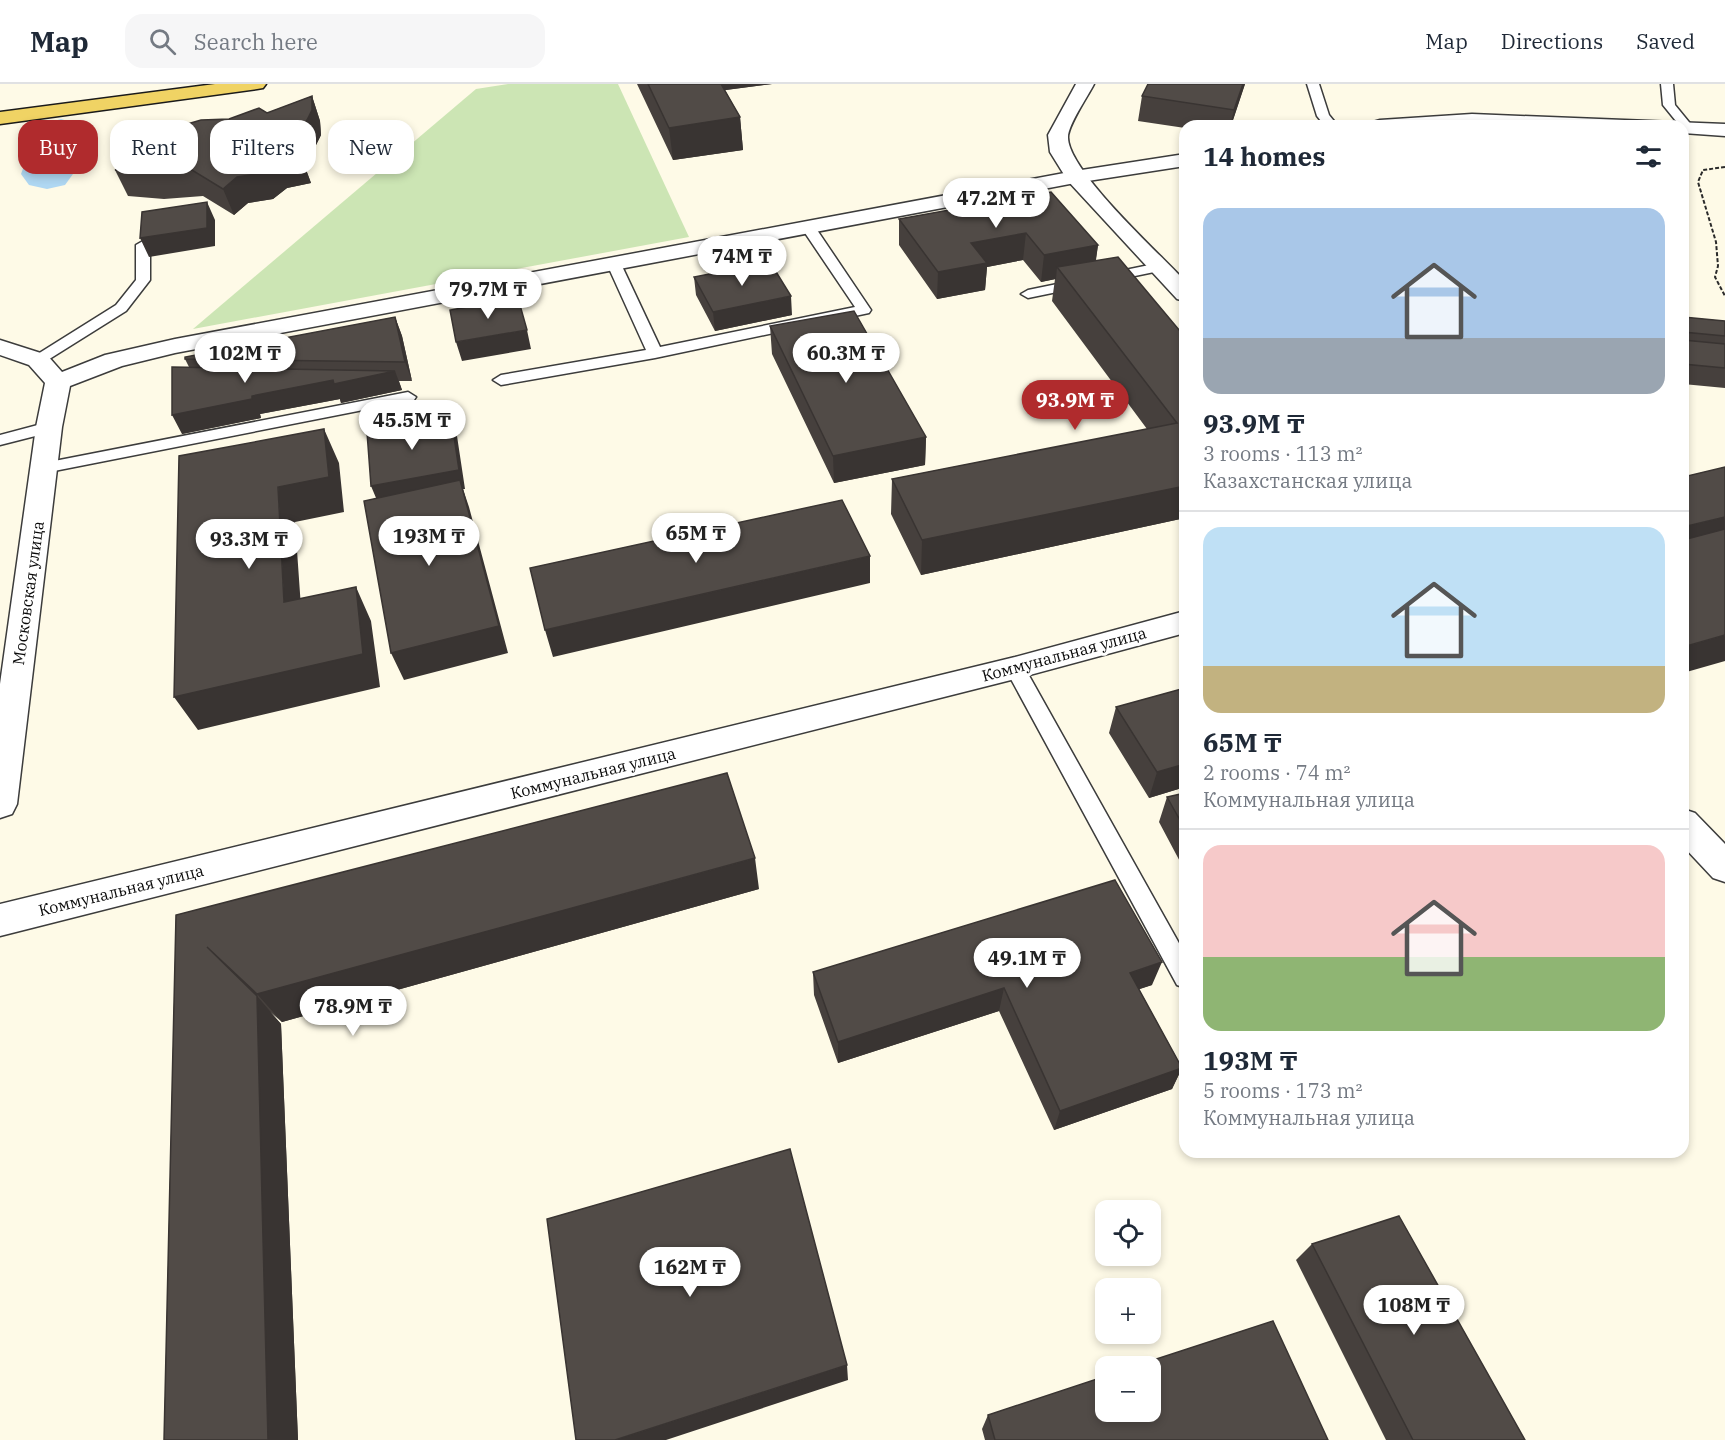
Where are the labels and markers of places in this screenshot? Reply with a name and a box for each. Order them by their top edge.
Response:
pin: 47.2M ₸ [941,178,1051,229]
pin: 74M ₸ [700,236,784,287]
pin: 79.7M ₸ [433,269,543,320]
pin: 102M ₸ [196,333,294,384]
pin: 60.3M ₸ [791,333,901,384]
pin: 93.9M ₸ [1020,380,1130,431]
pin: 45.5M ₸ [357,400,467,451]
pin: 65M ₸ [654,513,738,564]
pin: 193M ₸ [380,516,478,567]
pin: 93.3M ₸ [194,519,304,570]
pin: 49.1M ₸ [972,938,1082,989]
pin: 78.9M ₸ [298,986,408,1037]
pin: 162M ₸ [641,1247,739,1298]
pin: 108M ₸ [1365,1285,1463,1336]

